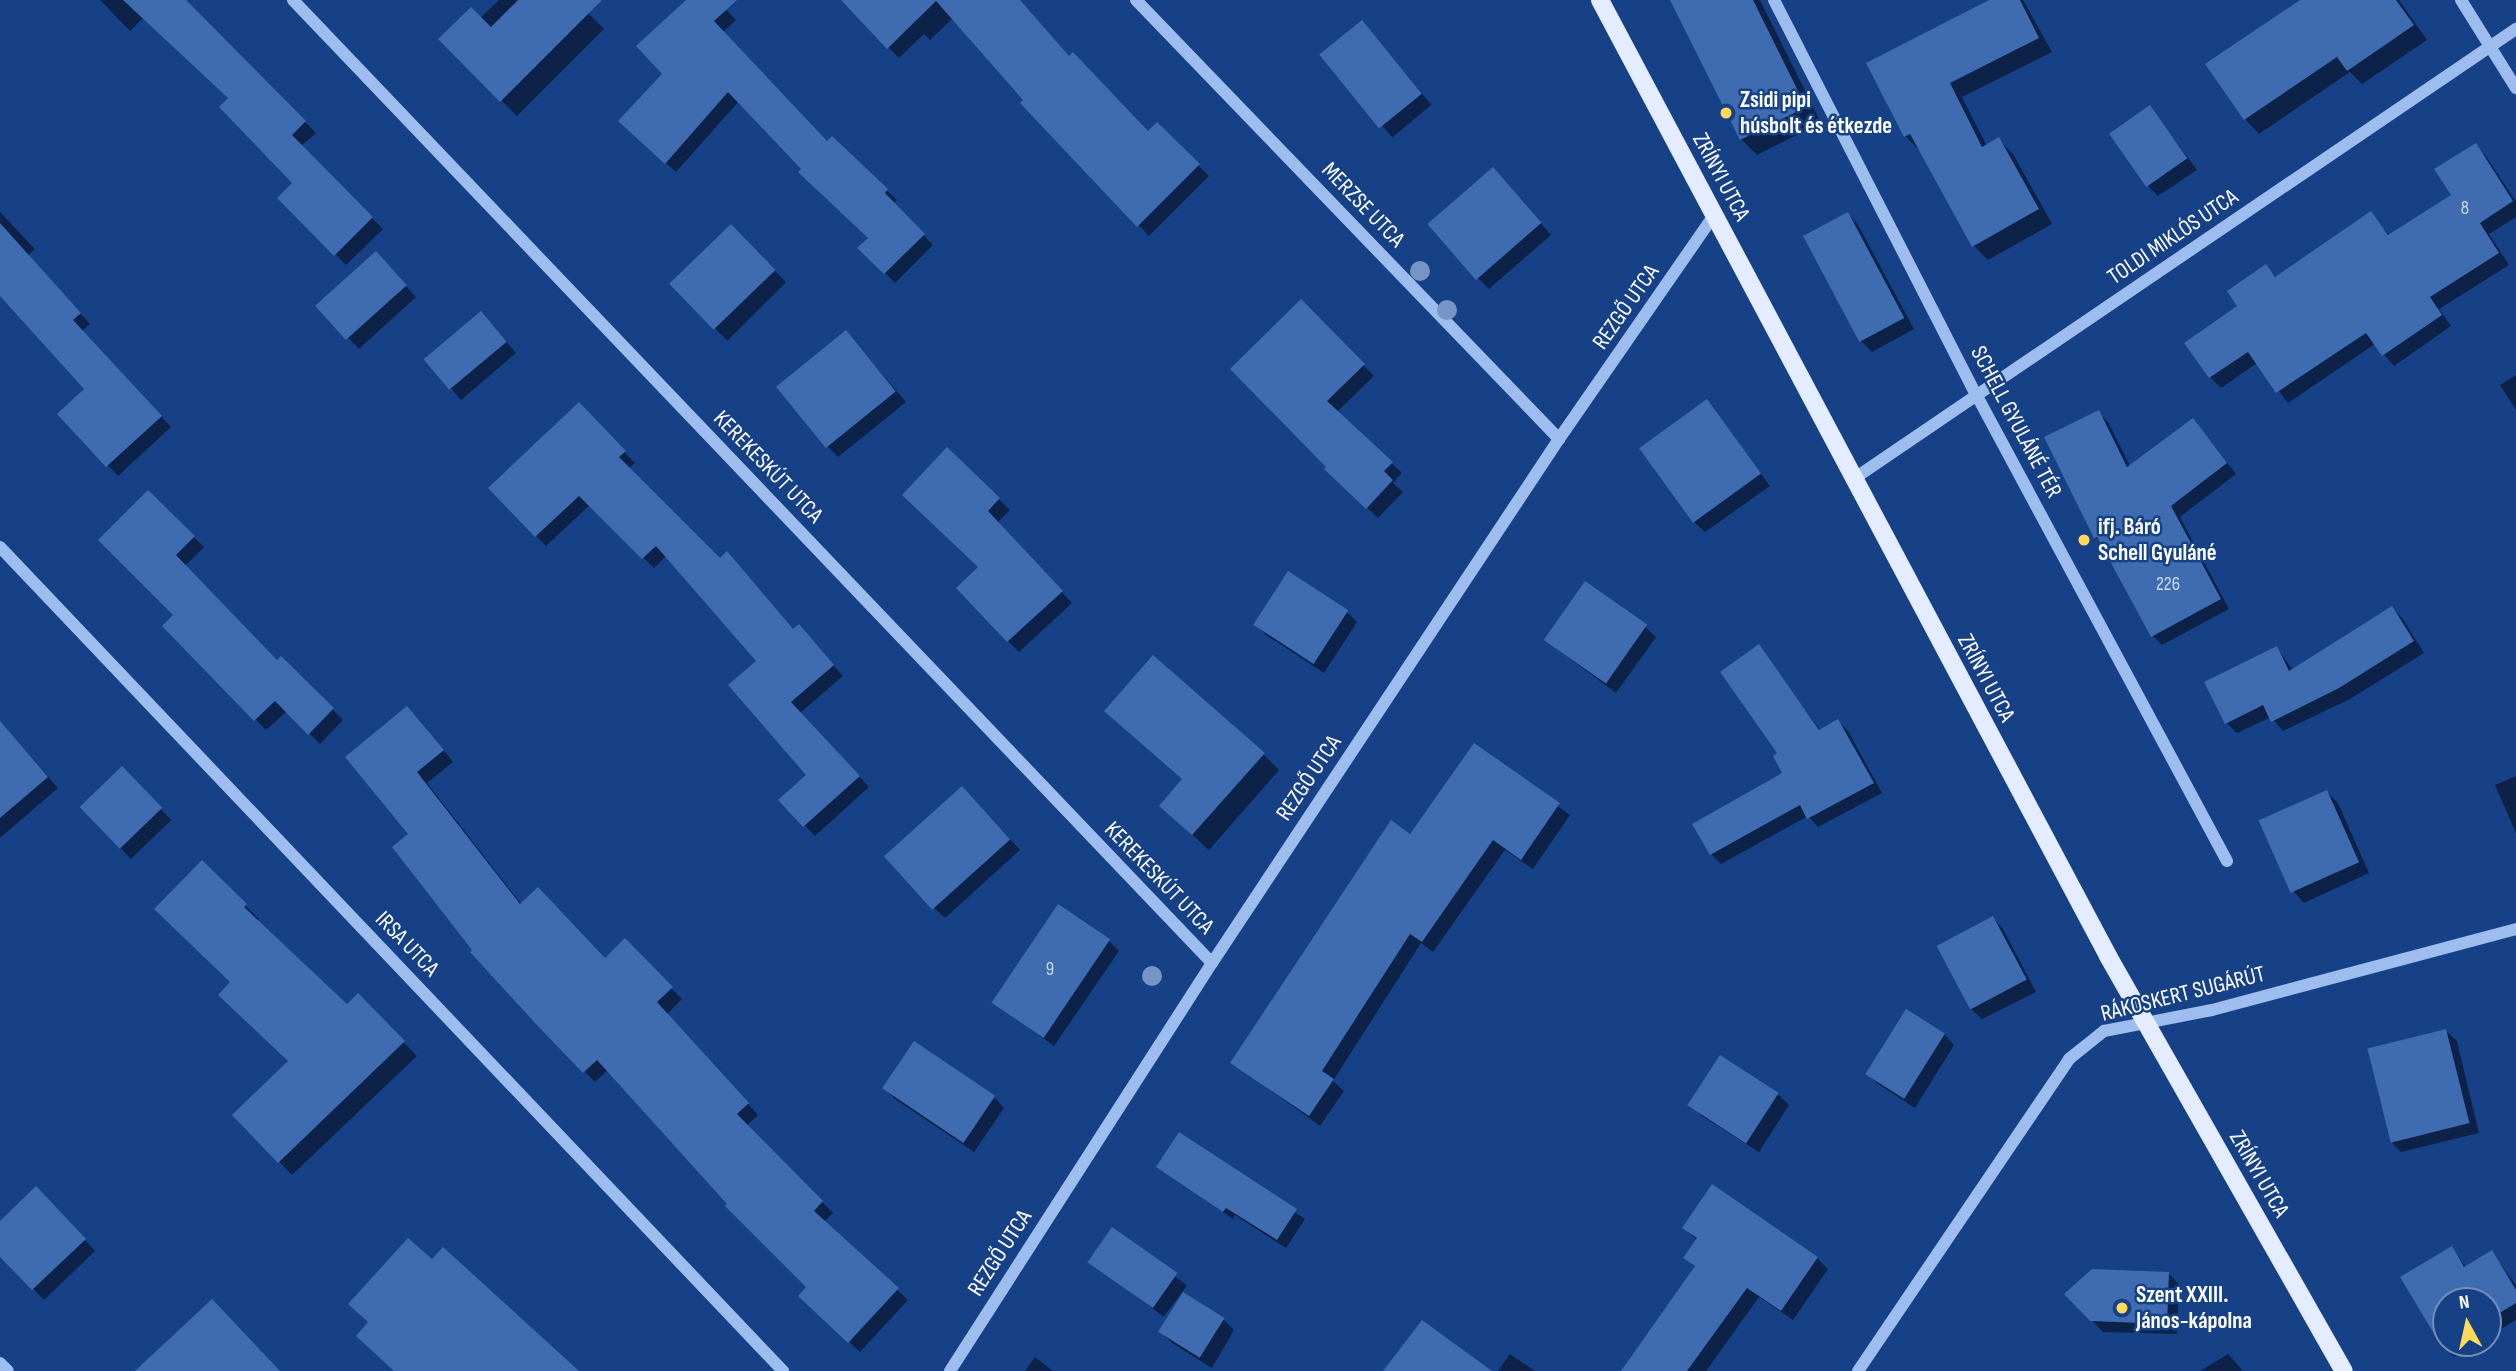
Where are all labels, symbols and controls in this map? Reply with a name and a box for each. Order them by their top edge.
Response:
place label: Zsidi pipi húsbolt és étkezde [1740,86,1892,140]
marker: Zsidi pipi húsbolt és étkezde [1718,105,1734,121]
street label: ZRÍNYI UTCA [1686,128,1756,226]
street label: MERZSE UTCA [1316,157,1410,253]
street label: TOLDI MIKLÓS UTCA [2103,183,2243,291]
house number: 8 [2461,198,2469,220]
street label: REZGŐ UTCA [1587,259,1665,355]
street label: SCHELL GYULÁNÉ TÉR [1964,341,2068,503]
street label: KEREKESKÚT UTCA [707,405,829,529]
place label: ifj. Báró Schell Gyuláné [2098,513,2217,567]
marker: ifj. Báró Schell Gyuláné [2076,532,2092,548]
house number: 226 [2156,574,2180,596]
street label: ZRÍNYI UTCA [1951,629,2021,727]
street label: REZGŐ UTCA [1270,730,1348,826]
street label: KEREKESKÚT UTCA [1098,816,1220,940]
street label: IRSA UTCA [369,906,445,982]
house number: 9 [1046,959,1054,981]
street label: RÁKOSKERT SUGÁRÚT [2098,960,2268,1028]
street label: ZRÍNYI UTCA [2223,1126,2295,1222]
street label: REZGŐ UTCA [962,1205,1038,1301]
place label: Szent XXIII. János-kápolna [2136,1281,2252,1335]
north arrow [2432,1287,2502,1357]
text: N [2458,1291,2471,1315]
marker: Szent XXIII. János-kápolna [2114,1300,2130,1316]

